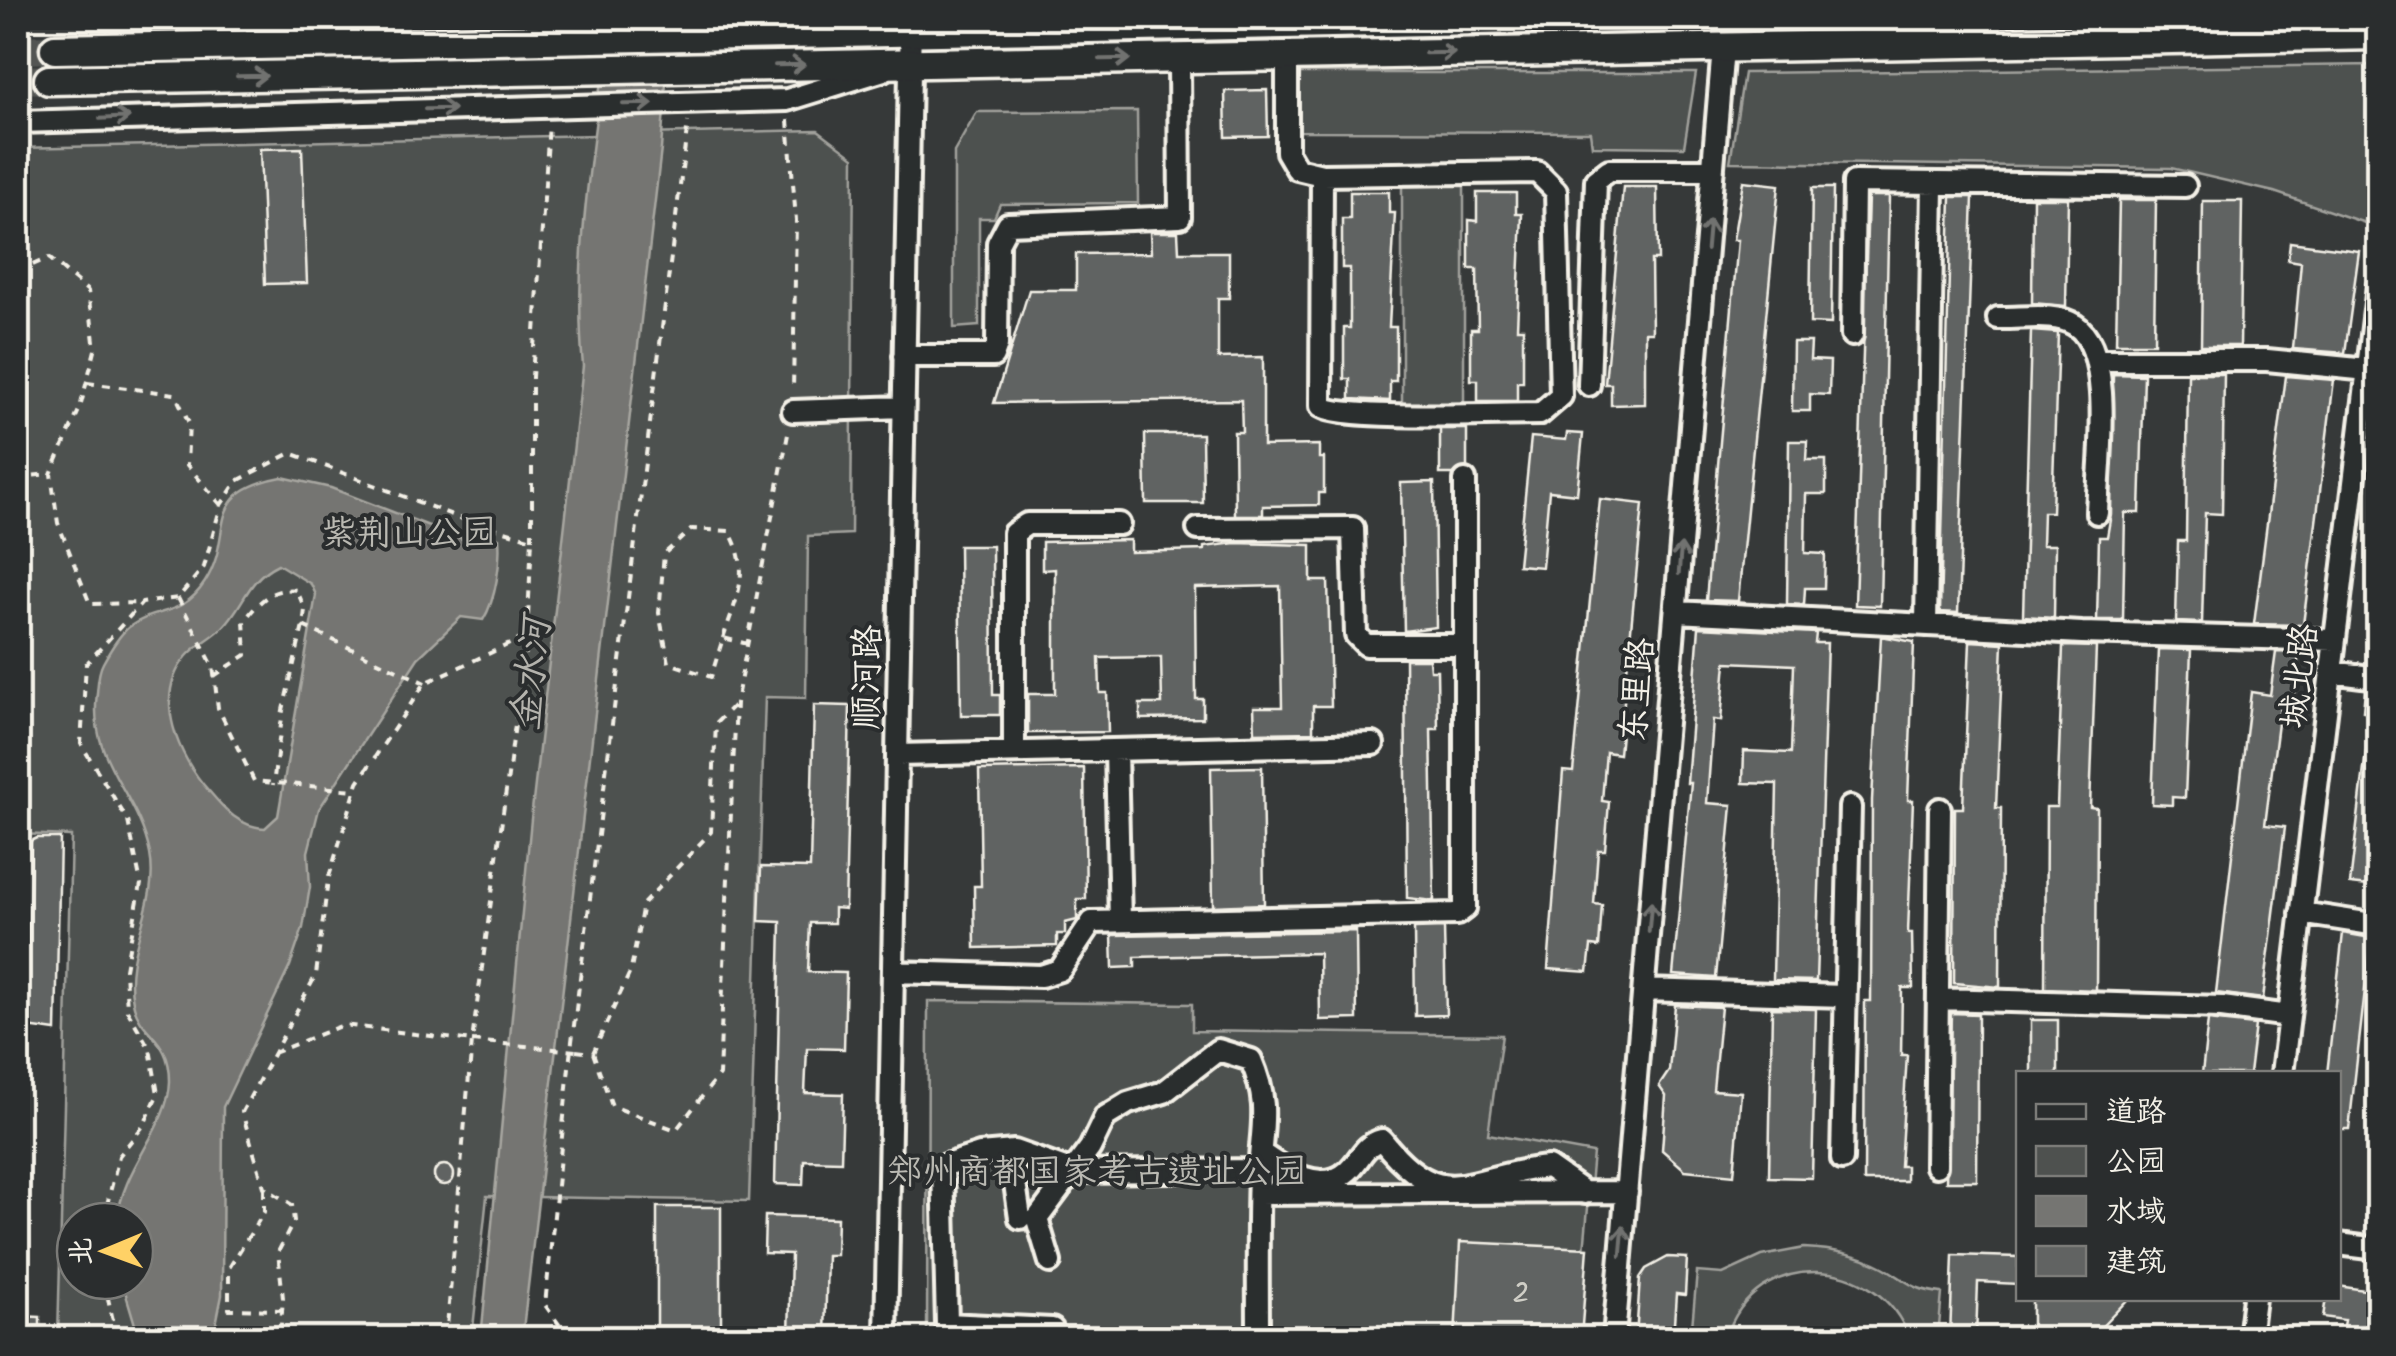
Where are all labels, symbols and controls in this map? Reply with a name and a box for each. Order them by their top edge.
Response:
one-way arrow [1424,44,1456,62]
one-way arrow [1099,49,1131,68]
one-way arrow [774,55,806,74]
one-way arrow [234,66,267,86]
one-way arrow [621,94,653,113]
one-way arrow [423,99,455,118]
one-way arrow [98,108,130,127]
one-way arrow [1698,219,1717,252]
park label: 紫荆山公园 [321,507,497,563]
one-way arrow [1671,543,1690,575]
water label: 金水河 [497,609,569,734]
street label: 城北路 [2267,621,2335,732]
street label: 顺河路 [840,624,898,730]
street label: 东里路 [1607,636,1671,745]
one-way arrow [1640,902,1659,934]
legend [2016,1071,2341,1301]
text: 道路 [2106,1089,2166,1137]
text: 公园 [2106,1139,2166,1187]
park label: 郑州商都国家考古遗址公园 [887,1146,1307,1202]
text: 水域 [2106,1189,2166,1237]
north arrow [55,1201,155,1301]
one-way arrow [1613,1226,1632,1258]
text: 北 [60,1237,105,1266]
text: 建筑 [2106,1239,2166,1287]
house number: 2 [1512,1271,1530,1319]

